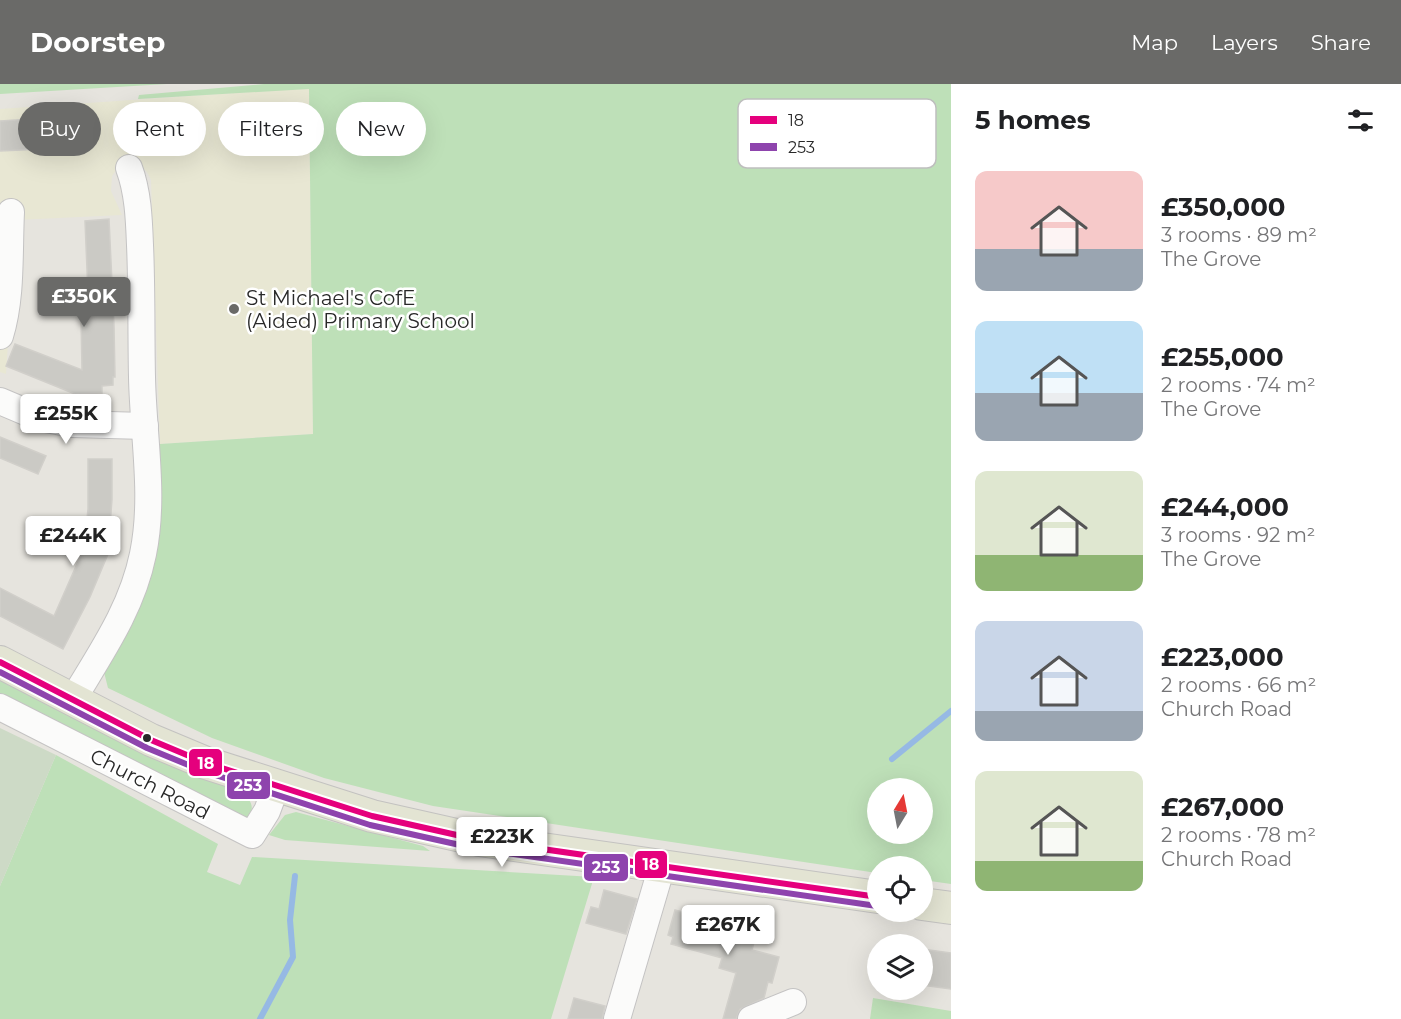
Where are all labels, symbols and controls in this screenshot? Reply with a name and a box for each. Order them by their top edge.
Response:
text: Doorstep [30,25,165,59]
text: Map [1131,30,1178,55]
text: Layers [1211,30,1278,55]
text: Share [1311,30,1371,55]
legend [738,99,936,168]
chip: Buy [18,102,101,156]
chip: Rent [113,102,206,156]
chip: Filters [218,102,324,156]
chip: New [336,102,426,156]
text: 5 homes [975,104,1091,136]
icon: filters [1344,104,1377,137]
text: 18 [788,111,804,130]
text: 253 [788,138,815,157]
text: £350,000 [1161,191,1285,223]
icon: home [1023,195,1095,267]
text: 3 rooms · 89 m² [1161,223,1317,247]
text: The Grove [1161,247,1261,271]
pin: £350K [42,277,126,328]
text: £350K [51,284,117,308]
place label: St Michael's CofE (Aided) Primary School [246,286,475,333]
marker: St Michael's CofE (Aided) Primary School [227,302,241,316]
text: £255,000 [1161,341,1284,373]
icon: home [1023,345,1095,417]
text: 2 rooms · 74 m² [1161,373,1316,397]
pin: £255K [24,394,108,445]
text: The Grove [1161,397,1261,421]
text: £255K [34,401,98,425]
text: £244,000 [1161,491,1289,523]
icon: home [1023,495,1095,567]
pin: £244K [31,516,115,567]
text: £244K [39,523,107,547]
text: 3 rooms · 92 m² [1161,523,1315,547]
text: The Grove [1161,547,1261,571]
text: £223,000 [1161,641,1284,673]
icon: home [1023,645,1095,717]
text: 2 rooms · 66 m² [1161,673,1316,697]
text: Church Road [1161,697,1292,721]
unlabelled marker [141,732,153,744]
street label: Church Road [86,744,214,824]
line badge: 18 [188,748,223,777]
text: 18 [198,754,214,773]
line badge: 253 [226,771,271,800]
text: 253 [234,776,262,795]
north arrow [867,778,933,844]
map controls [867,778,933,1000]
text: £267,000 [1161,791,1284,823]
icon: home [1023,795,1095,867]
pin: £223K [460,817,544,868]
text: 2 rooms · 78 m² [1161,823,1316,847]
text: £223K [470,824,534,848]
text: Church Road [1161,847,1292,871]
line badge: 18 [634,850,668,879]
line badge: 253 [583,853,629,882]
text: 18 [643,855,659,874]
button: locate [867,856,933,922]
text: 253 [592,858,620,877]
pin: £267K [686,905,770,956]
text: £267K [696,912,760,936]
button: layers [867,934,933,1000]

